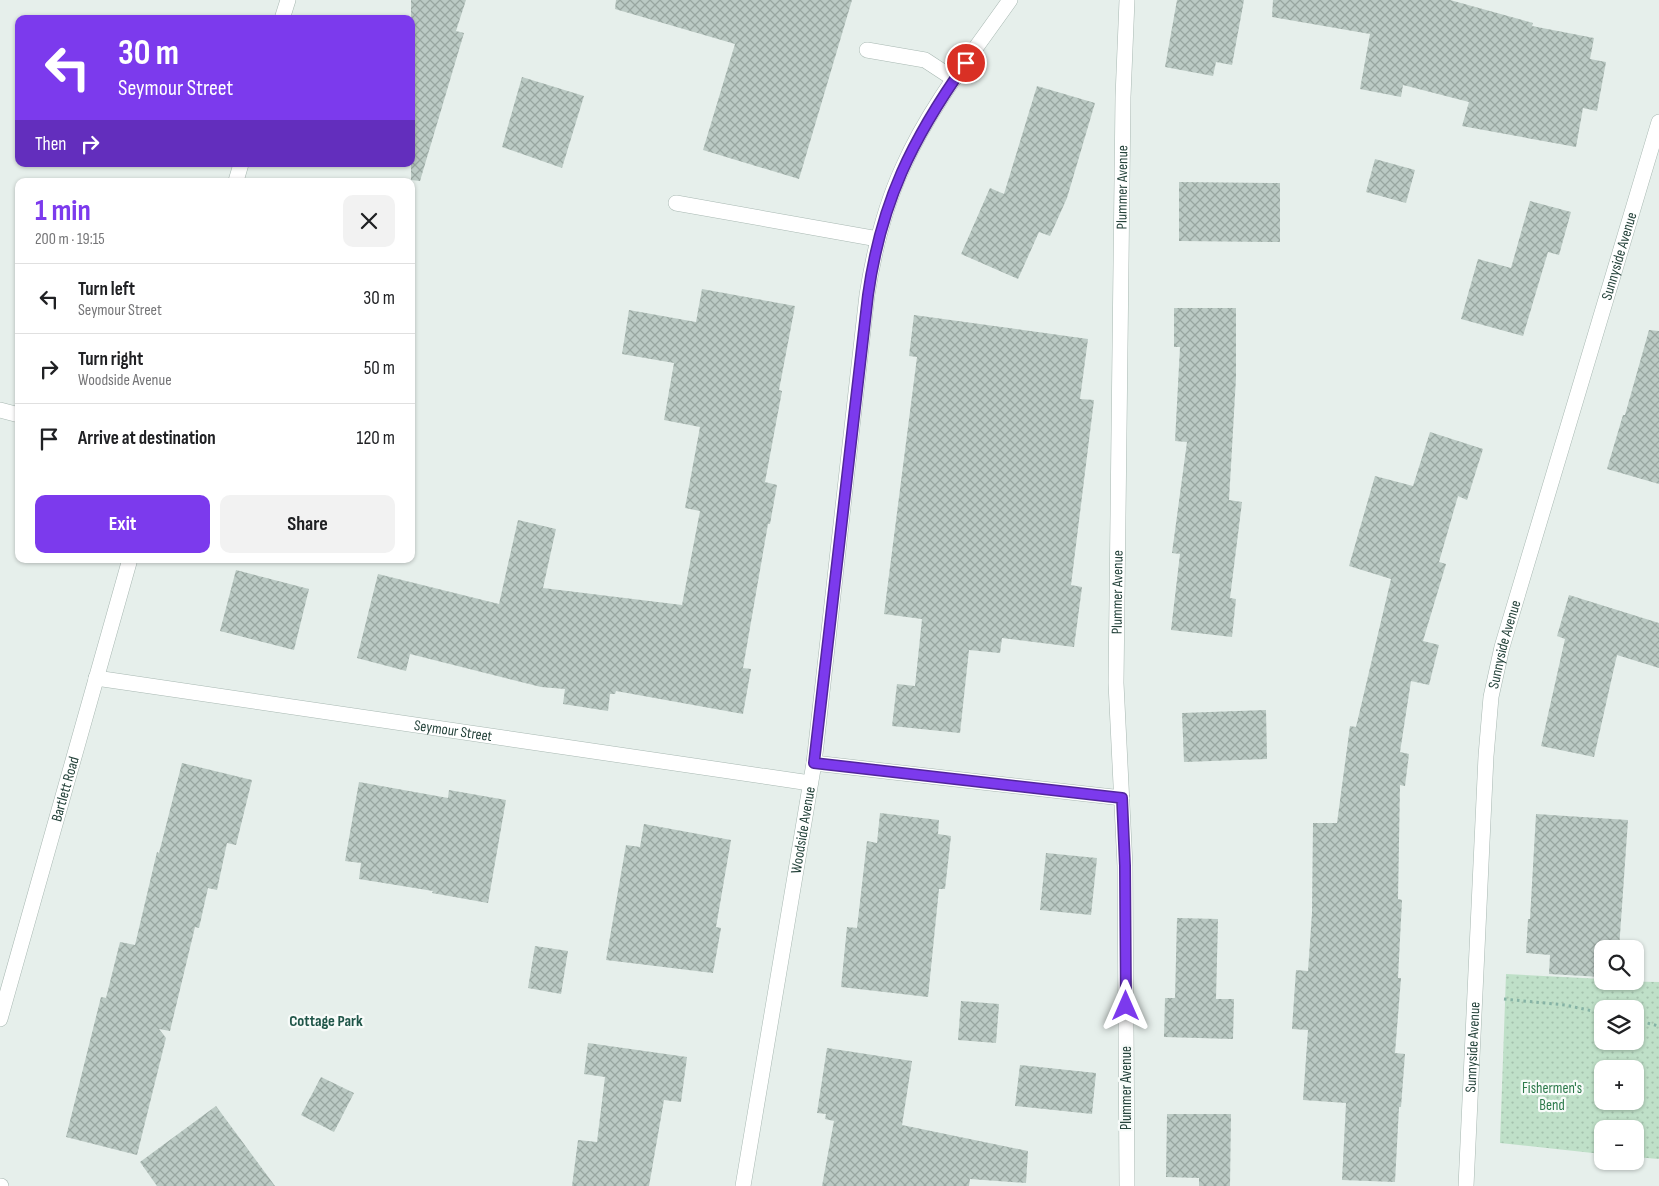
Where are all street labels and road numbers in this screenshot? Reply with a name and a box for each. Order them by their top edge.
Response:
street label: Plummer Avenue [1112,145,1132,229]
street label: Sunnyside Avenue [1597,210,1642,302]
street label: Plummer Avenue [1108,550,1128,634]
street label: Sunnyside Avenue [1484,598,1525,690]
street label: Seymour Street [413,716,494,746]
street label: Bartlett Road [47,754,84,824]
street label: Woodside Avenue [787,785,820,875]
street label: Sunnyside Avenue [1461,1001,1485,1093]
street label: Plummer Avenue [1117,1046,1136,1130]

